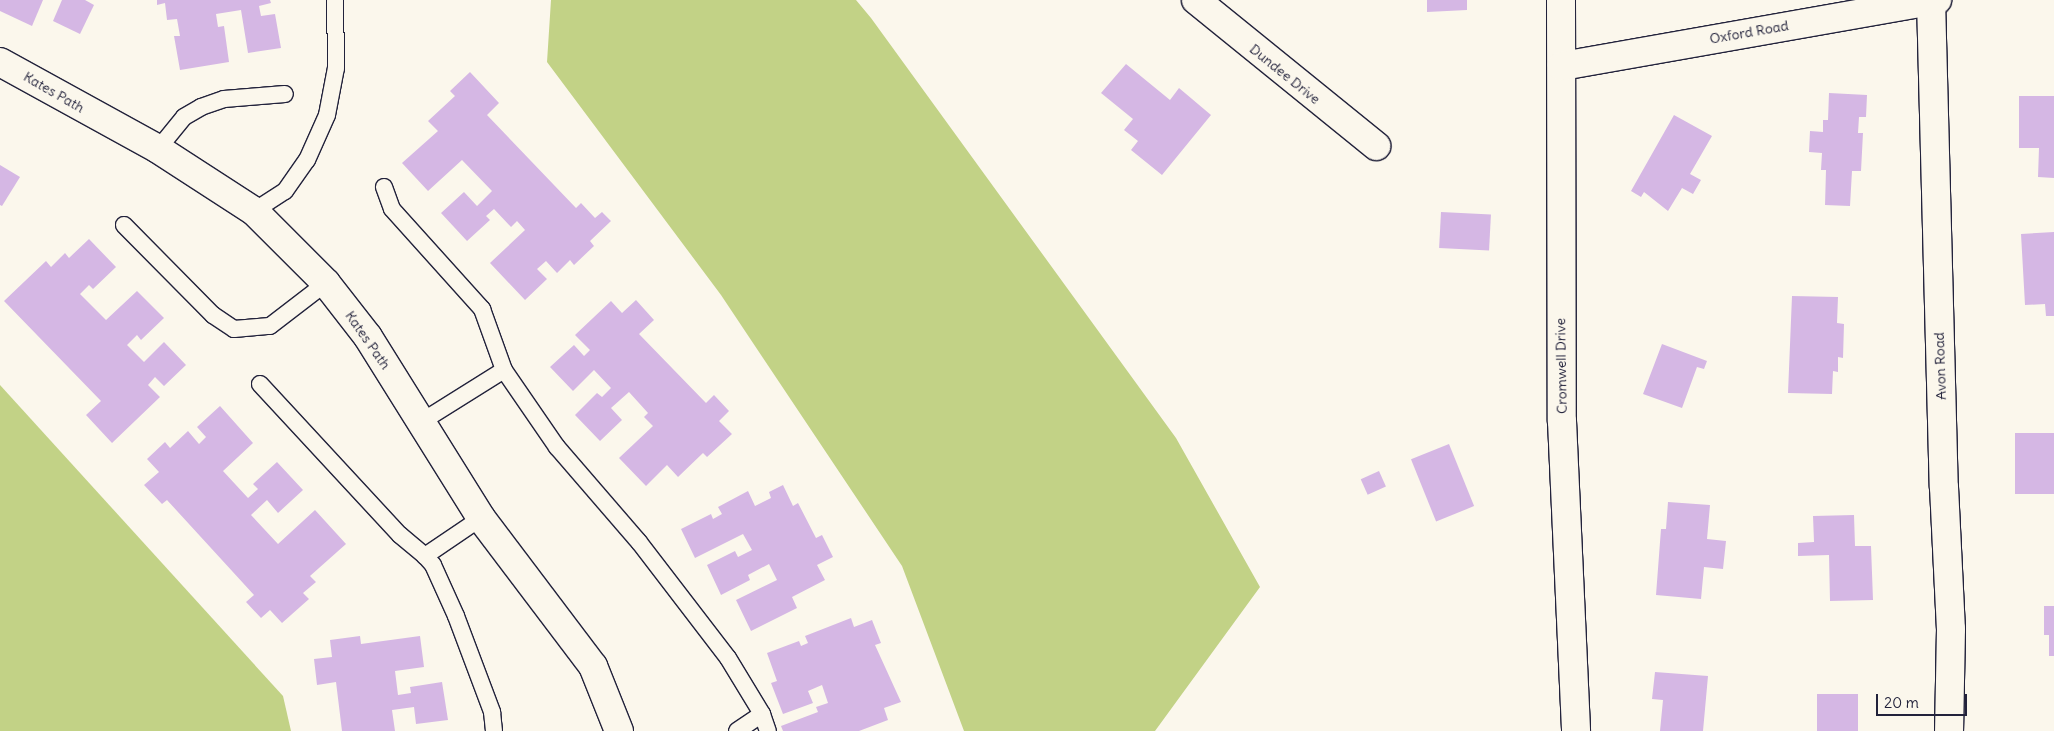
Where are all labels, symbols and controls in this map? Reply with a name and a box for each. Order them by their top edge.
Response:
street label: Oxford Road [1708,17,1790,47]
street label: Dundee Drive [1246,40,1324,108]
street label: Kates Path [21,68,87,116]
street label: Kates Path [342,308,394,372]
street label: Cromwell Drive [1552,318,1570,414]
street label: Avon Road [1930,332,1950,400]
scale bar [1879,684,1970,716]
text: 20 m [1884,693,1919,712]

